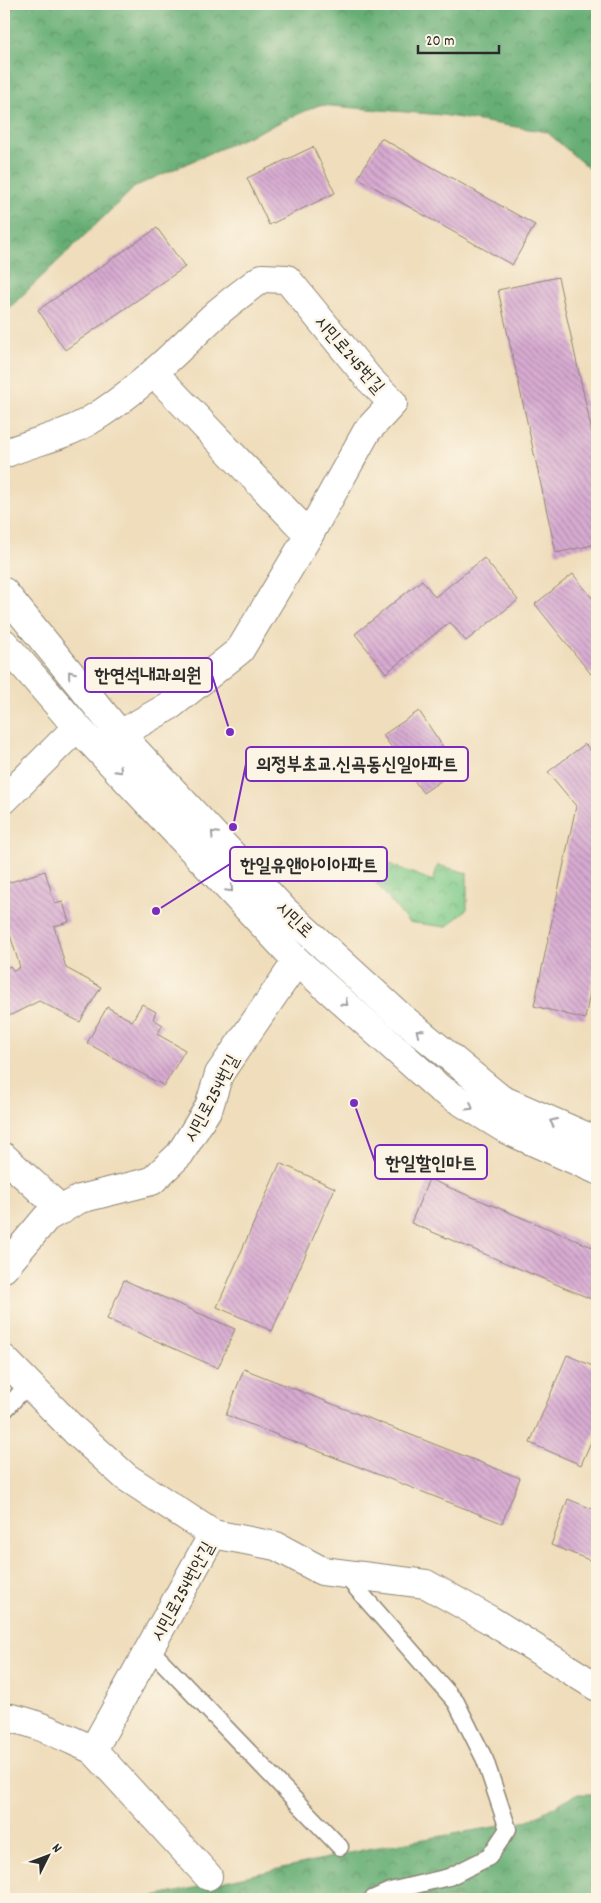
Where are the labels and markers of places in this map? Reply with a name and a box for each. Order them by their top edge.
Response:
callout: 한연석내과의원 [85,658,212,692]
callout: 의정부초교.신곡동신일아파트 [246,747,468,781]
callout: 한일유앤아이아파트 [230,847,387,881]
callout: 한일할인마트 [375,1145,487,1179]

